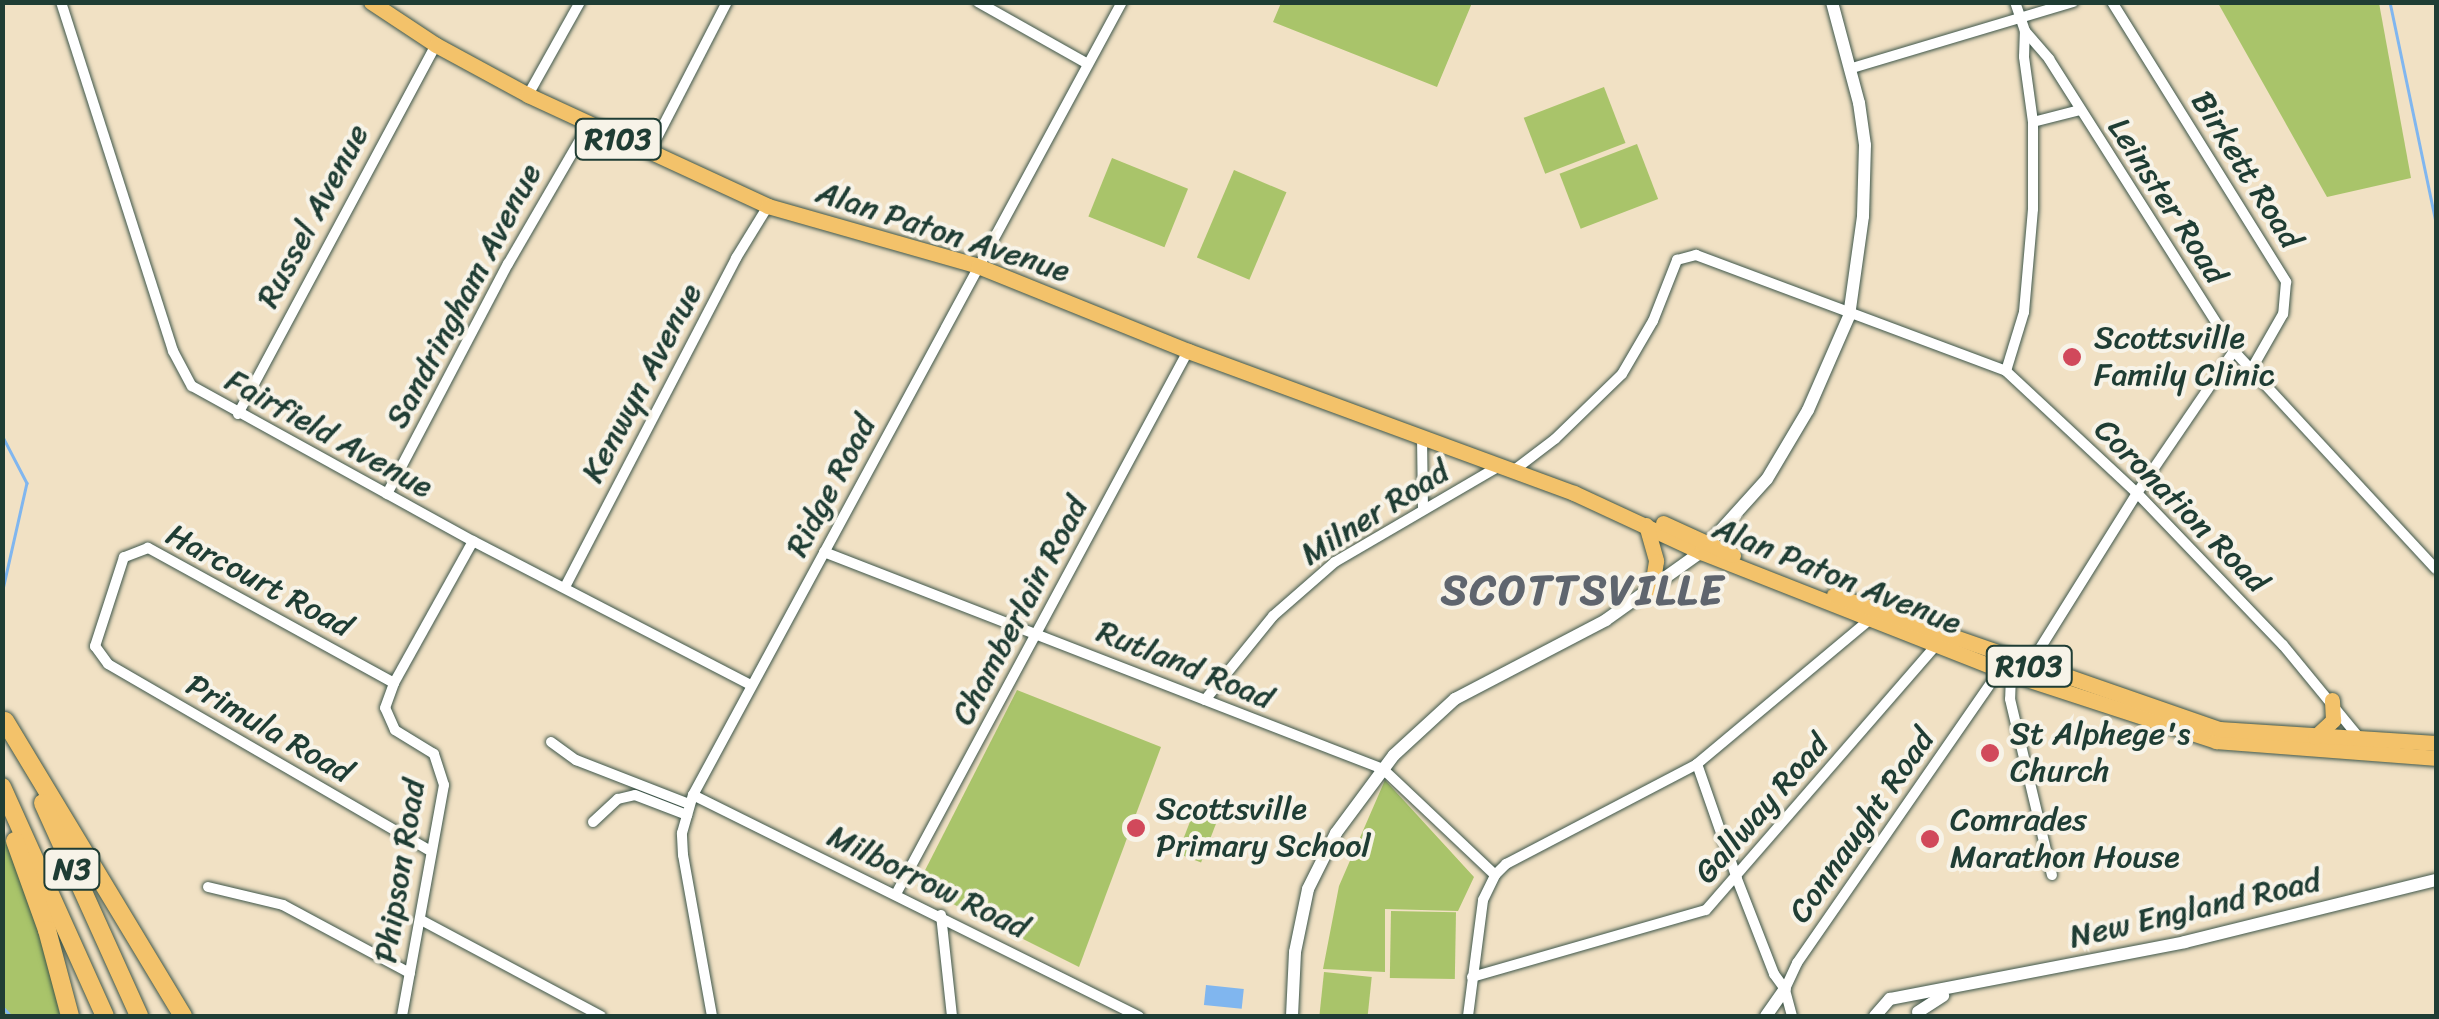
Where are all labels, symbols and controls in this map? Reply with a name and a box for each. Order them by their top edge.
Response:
street label: Birkett Road [2182,84,2310,256]
street label: Leinster Road [2099,111,2235,291]
road number: R103 [573,114,663,164]
street label: Russel Avenue [249,118,377,314]
street label: Sandringham Avenue [378,157,550,435]
street label: Alan Paton Avenue [811,173,1075,291]
street label: Kenwyn Avenue [574,277,710,489]
place label: Scottsville Family Clinic [2094,320,2275,395]
marker: Scottsville Family Clinic [2059,344,2085,370]
street label: Fairfield Avenue [219,361,439,507]
street label: Ridge Road [778,409,884,563]
street label: Coronation Road [2086,411,2276,601]
street label: Milner Road [1294,452,1456,574]
street label: Chamberlain Road [944,491,1096,731]
street label: Alan Paton Avenue [1707,509,1967,643]
street label: Harcourt Road [159,516,359,646]
district label: SCOTTSVILLE [1444,565,1722,615]
street label: Rutland Road [1091,612,1279,718]
road number: R103 [1984,641,2074,691]
street label: Primula Road [179,666,359,792]
place label: St Alphege's Church [2010,716,2192,791]
street label: Connaught Road [1781,722,1943,930]
street label: Gallway Road [1687,726,1837,892]
marker: St Alphege's Church [1979,742,2001,764]
street label: Phipson Road [367,776,433,966]
place label: Scottsville Primary School [1156,791,1371,866]
place label: Comrades Marathon House [1950,802,2180,877]
street label: Milborrow Road [821,817,1035,947]
marker: Scottsville Primary School [1125,817,1147,839]
marker: Comrades Marathon House [1919,828,1941,850]
road number: N3 [42,844,102,894]
street label: New England Road [2066,861,2324,957]

